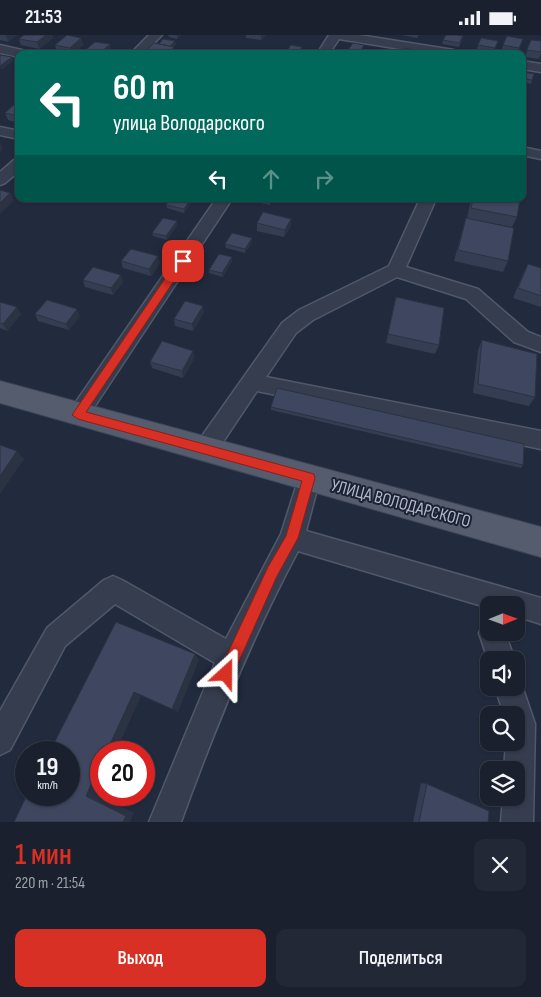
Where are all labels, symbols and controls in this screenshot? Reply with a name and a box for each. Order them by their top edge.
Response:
text: 21:53 [25,6,62,29]
text: 60 m [113,67,175,110]
icon: left [30,70,95,135]
text: улица Володарского [113,110,265,137]
icon: left [204,165,232,193]
icon: ahead [257,165,285,193]
icon: right [310,165,338,193]
pin [162,240,204,282]
icon: arrive [169,247,197,275]
street label: УЛИЦА ВОЛОДАРСКОГО [329,475,473,532]
north arrow [480,596,525,641]
map controls [480,596,525,806]
position arrow [199,647,251,699]
button: sound [480,651,525,696]
button: search [480,706,525,751]
speed limit sign: 20 [90,741,155,806]
text: 19 [37,752,58,783]
button: layers [480,761,525,806]
text: km/h [37,778,58,793]
text: 1 мин [15,837,72,873]
button: close [474,839,526,891]
text: 220 m · 21:54 [15,874,85,893]
button: Выход [15,929,266,987]
button: Поделиться [276,929,526,987]

